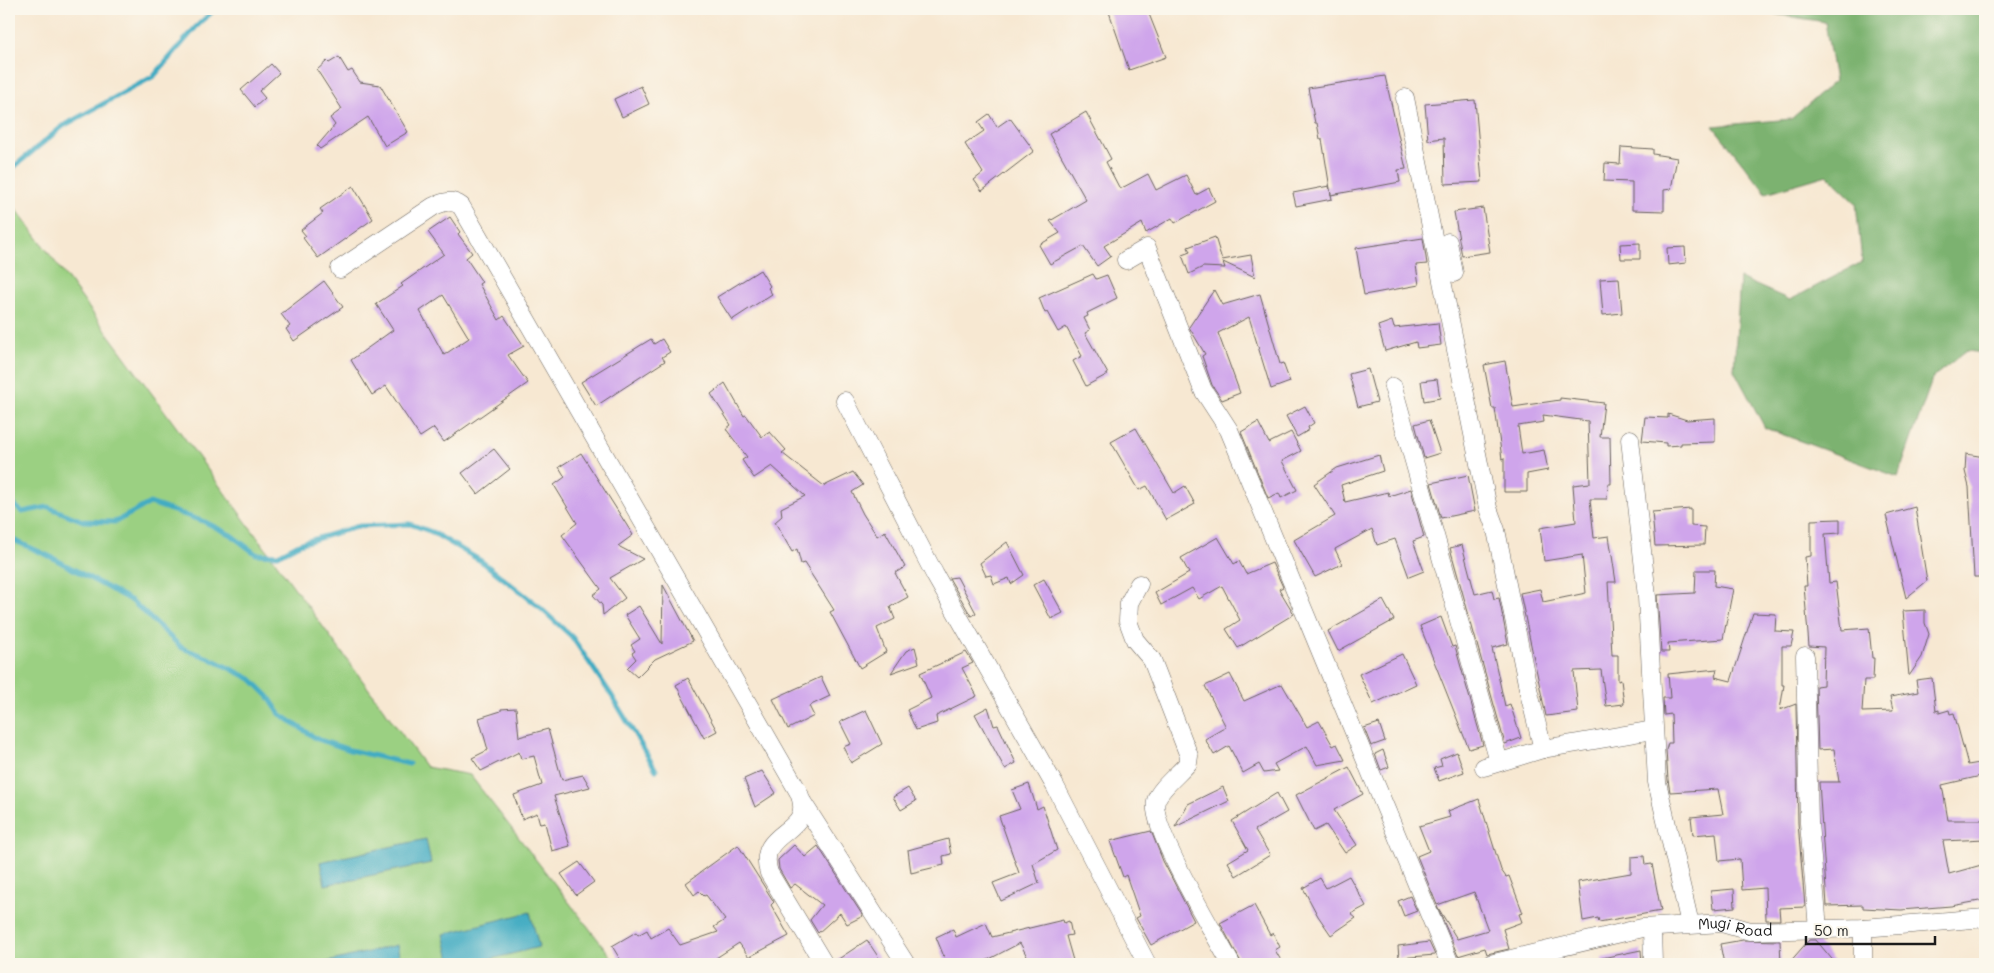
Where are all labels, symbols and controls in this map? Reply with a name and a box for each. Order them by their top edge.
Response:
street label: Mugi Road [1697,911,1773,941]
scale bar [1806,913,1935,945]
text: 50 m [1814,920,1849,940]

